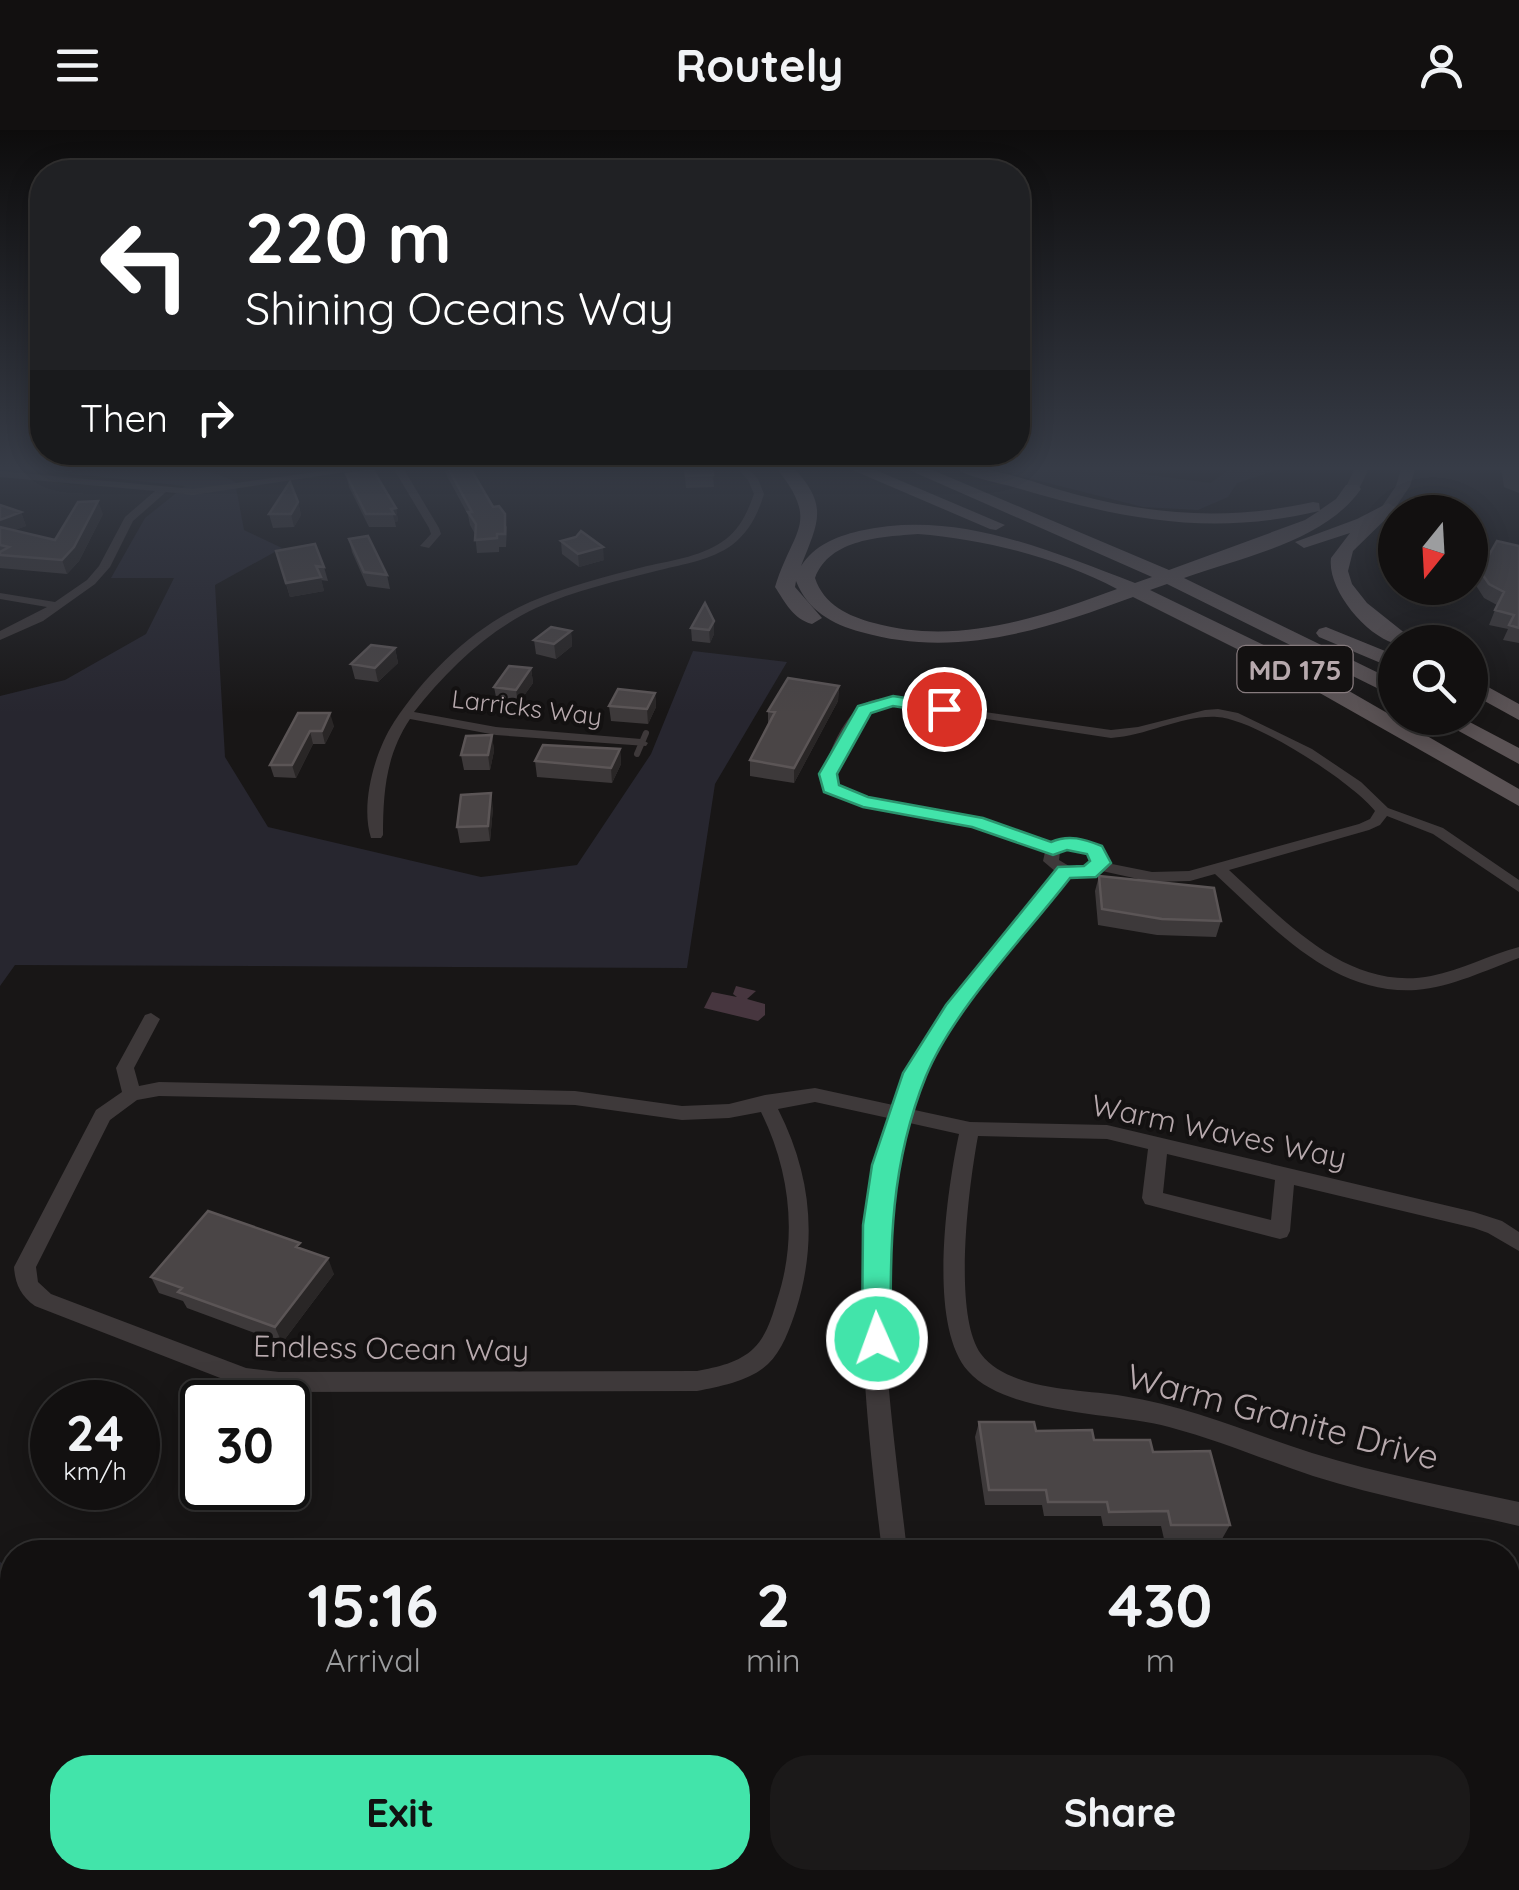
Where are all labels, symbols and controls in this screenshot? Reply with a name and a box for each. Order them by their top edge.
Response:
text: Routely [676,37,843,93]
icon: menu [50,38,105,93]
icon: person [1414,38,1469,93]
text: 220 m [245,193,452,281]
icon: left [80,200,210,330]
text: Shining Oceans Way [245,280,674,336]
icon: right [188,390,243,445]
text: Then [80,394,168,442]
north arrow [1378,495,1488,605]
map controls [1378,495,1488,735]
button: search [1378,625,1488,735]
road number: MD 175 [1238,646,1352,692]
pin [902,667,987,752]
street label: Larricks Way [450,682,604,732]
icon: arrive [917,682,972,737]
street label: Warm Waves Way [1088,1085,1350,1177]
position arrow [825,1287,929,1391]
street label: Endless Ocean Way [253,1327,529,1369]
street label: Warm Granite Drive [1122,1353,1444,1479]
speed limit sign: 30 [180,1380,310,1510]
text: 24 [66,1401,124,1464]
text: km/h [63,1455,127,1486]
text: 15:16 [308,1567,438,1642]
text: 2 [756,1567,790,1642]
text: 430 [1108,1567,1212,1642]
text: Arrival [325,1640,421,1680]
text: min [746,1640,801,1680]
text: m [1146,1640,1175,1680]
button: Exit [50,1755,750,1870]
button: Share [770,1755,1470,1870]

